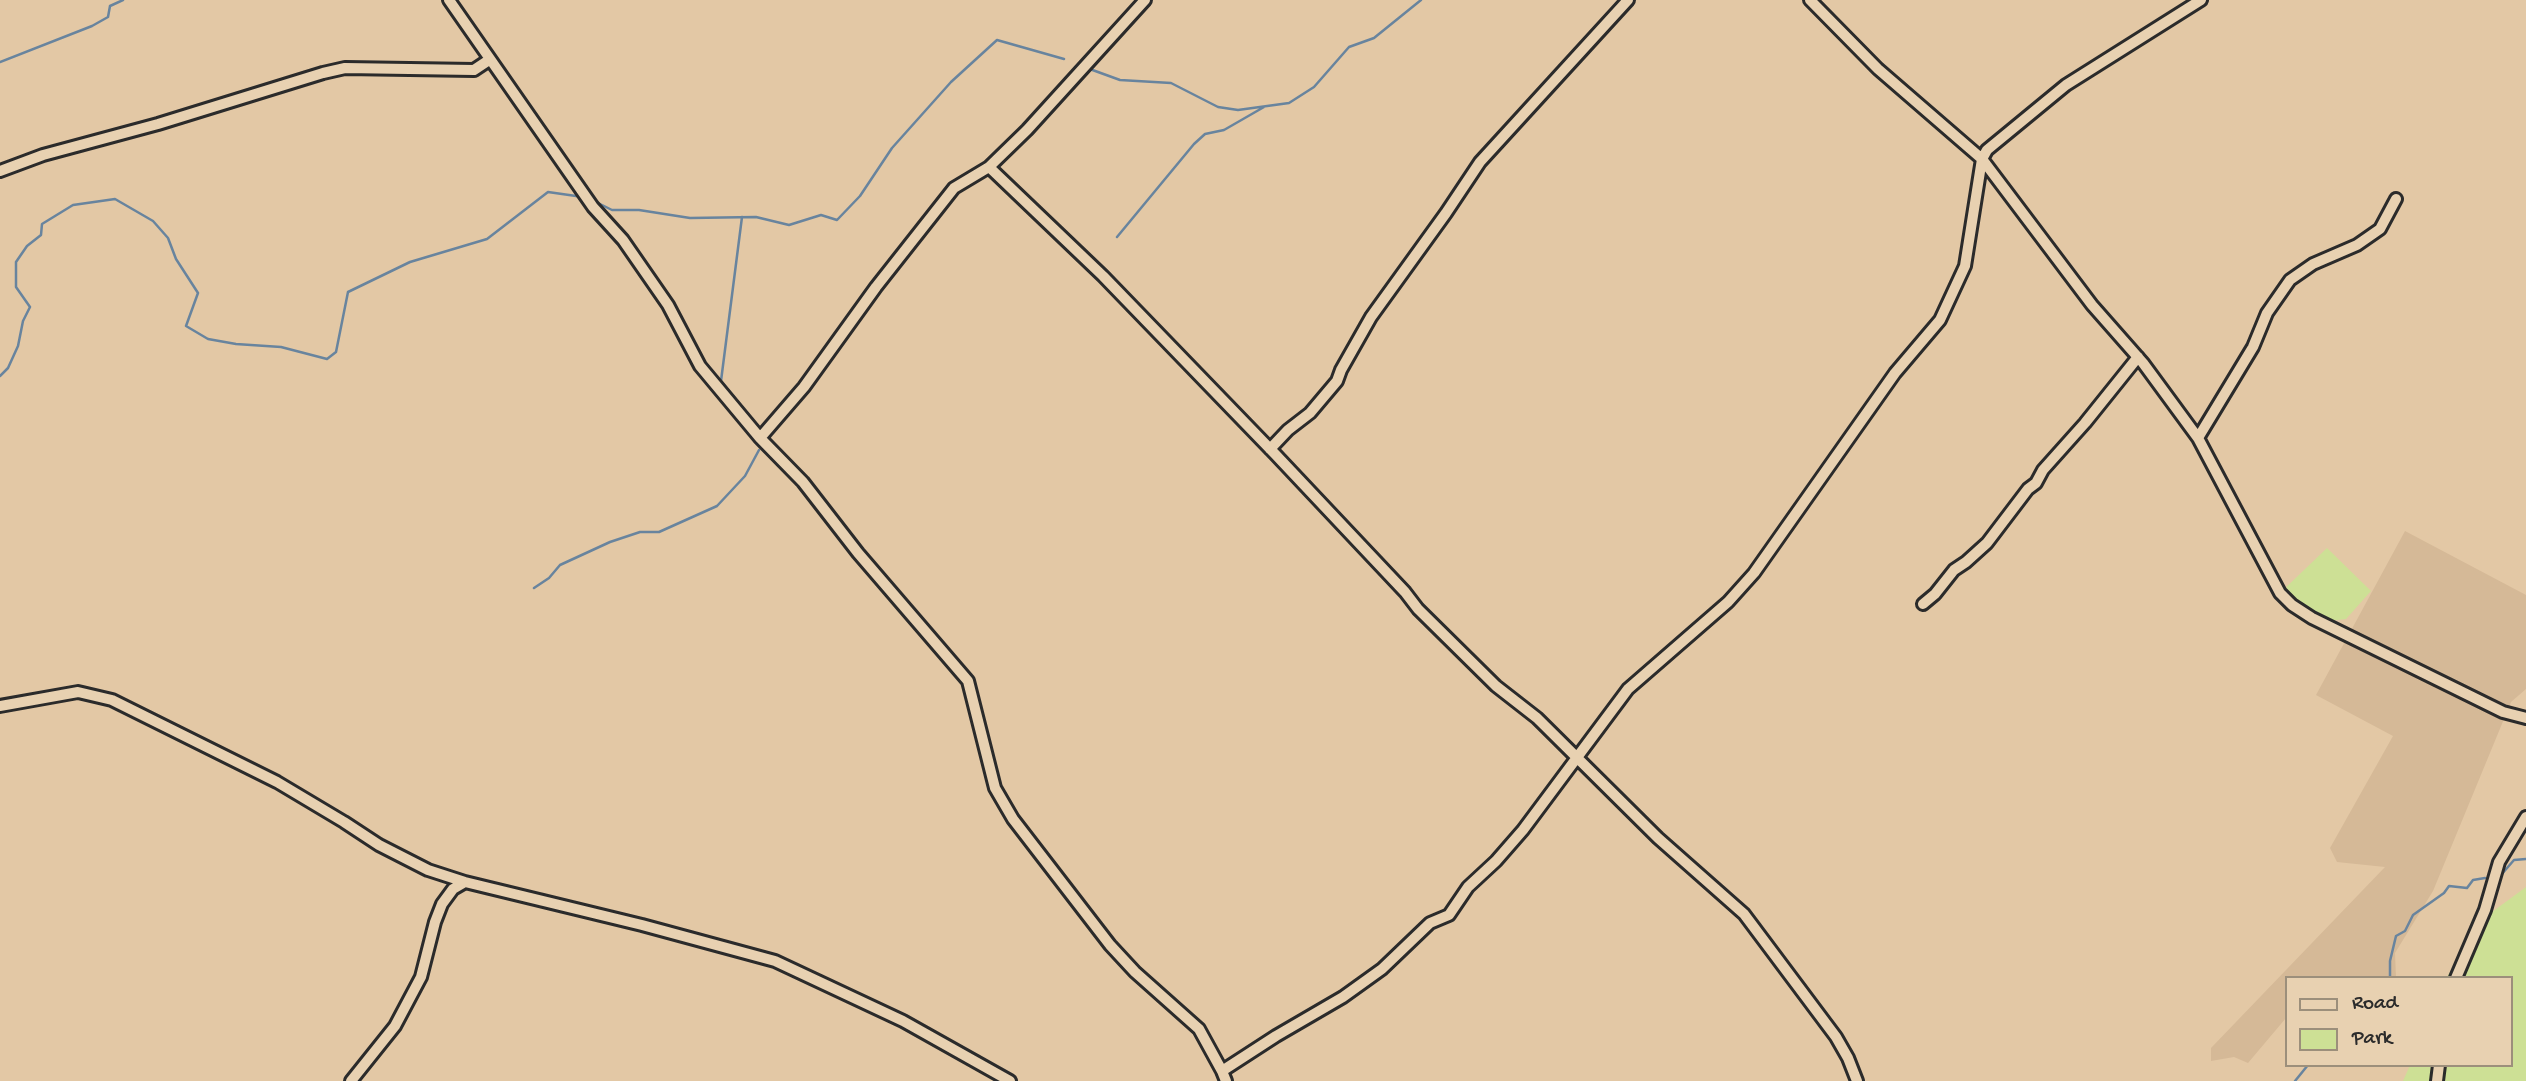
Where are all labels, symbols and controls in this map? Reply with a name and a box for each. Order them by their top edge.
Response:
legend [2284,976,2512,1067]
text: Road [2352,992,2398,1017]
text: Park [2352,1027,2392,1052]

